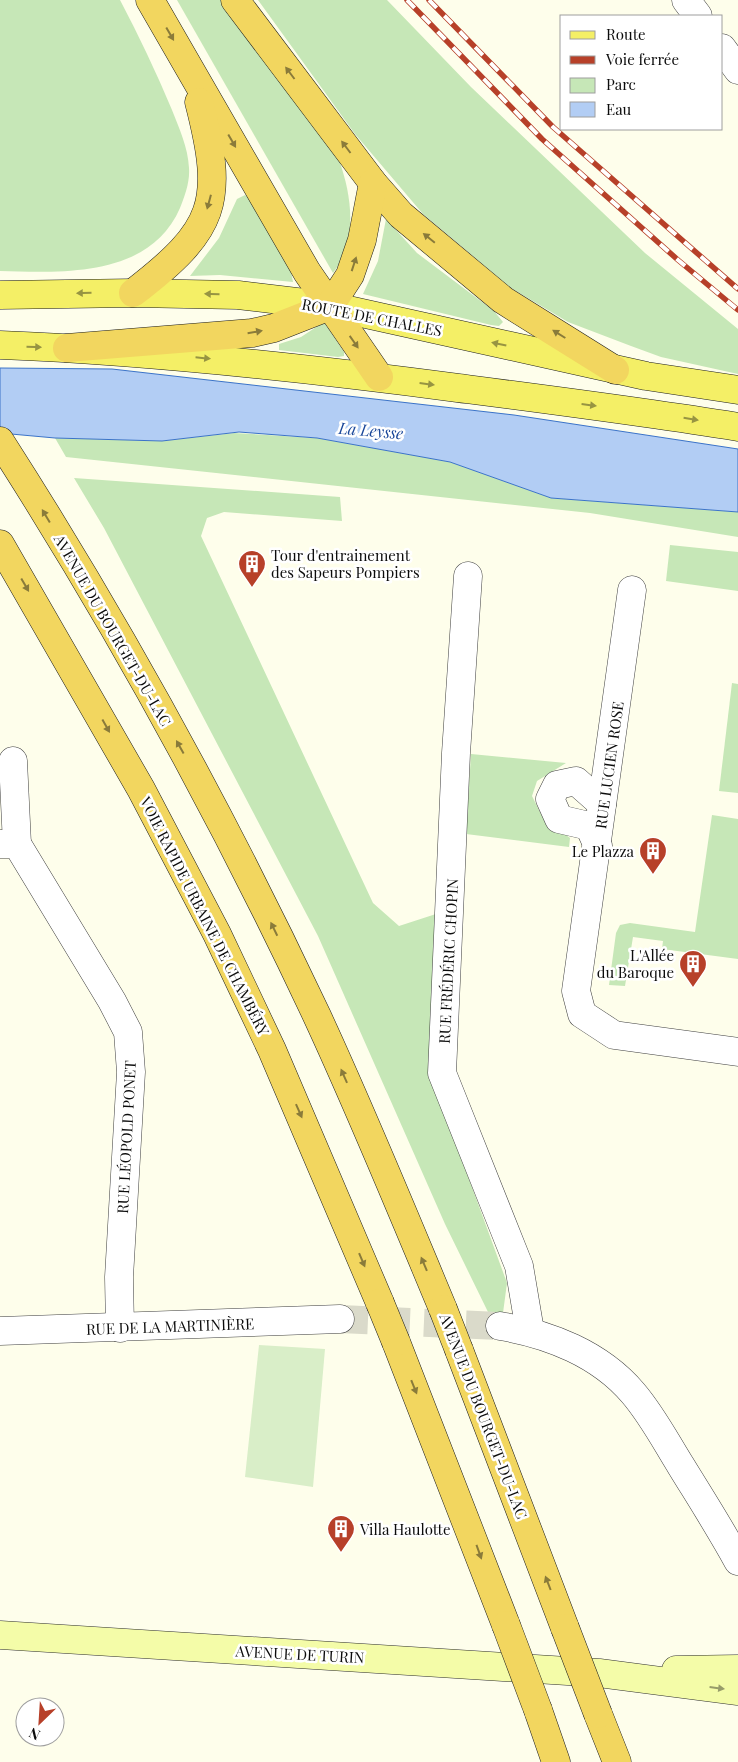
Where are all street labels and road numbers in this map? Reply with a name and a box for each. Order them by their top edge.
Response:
street label: ROUTE DE CHALLES [300,294,444,340]
street label: AVENUE DU BOURGET-DU-LAC [49,530,176,730]
street label: RUE LUCIEN ROSE [590,700,628,830]
street label: VOIE RAPIDE URBAINE DE CHAMBÉRY [135,792,274,1039]
street label: RUE FRÉDÉRIC CHOPIN [434,877,462,1044]
street label: RUE LÉOPOLD PONET [112,1060,140,1214]
street label: AVENUE DU BOURGET-DU-LAC [435,1310,532,1521]
street label: RUE DE LA MARTINIÈRE [86,1313,254,1339]
street label: AVENUE DE TURIN [234,1641,365,1667]

